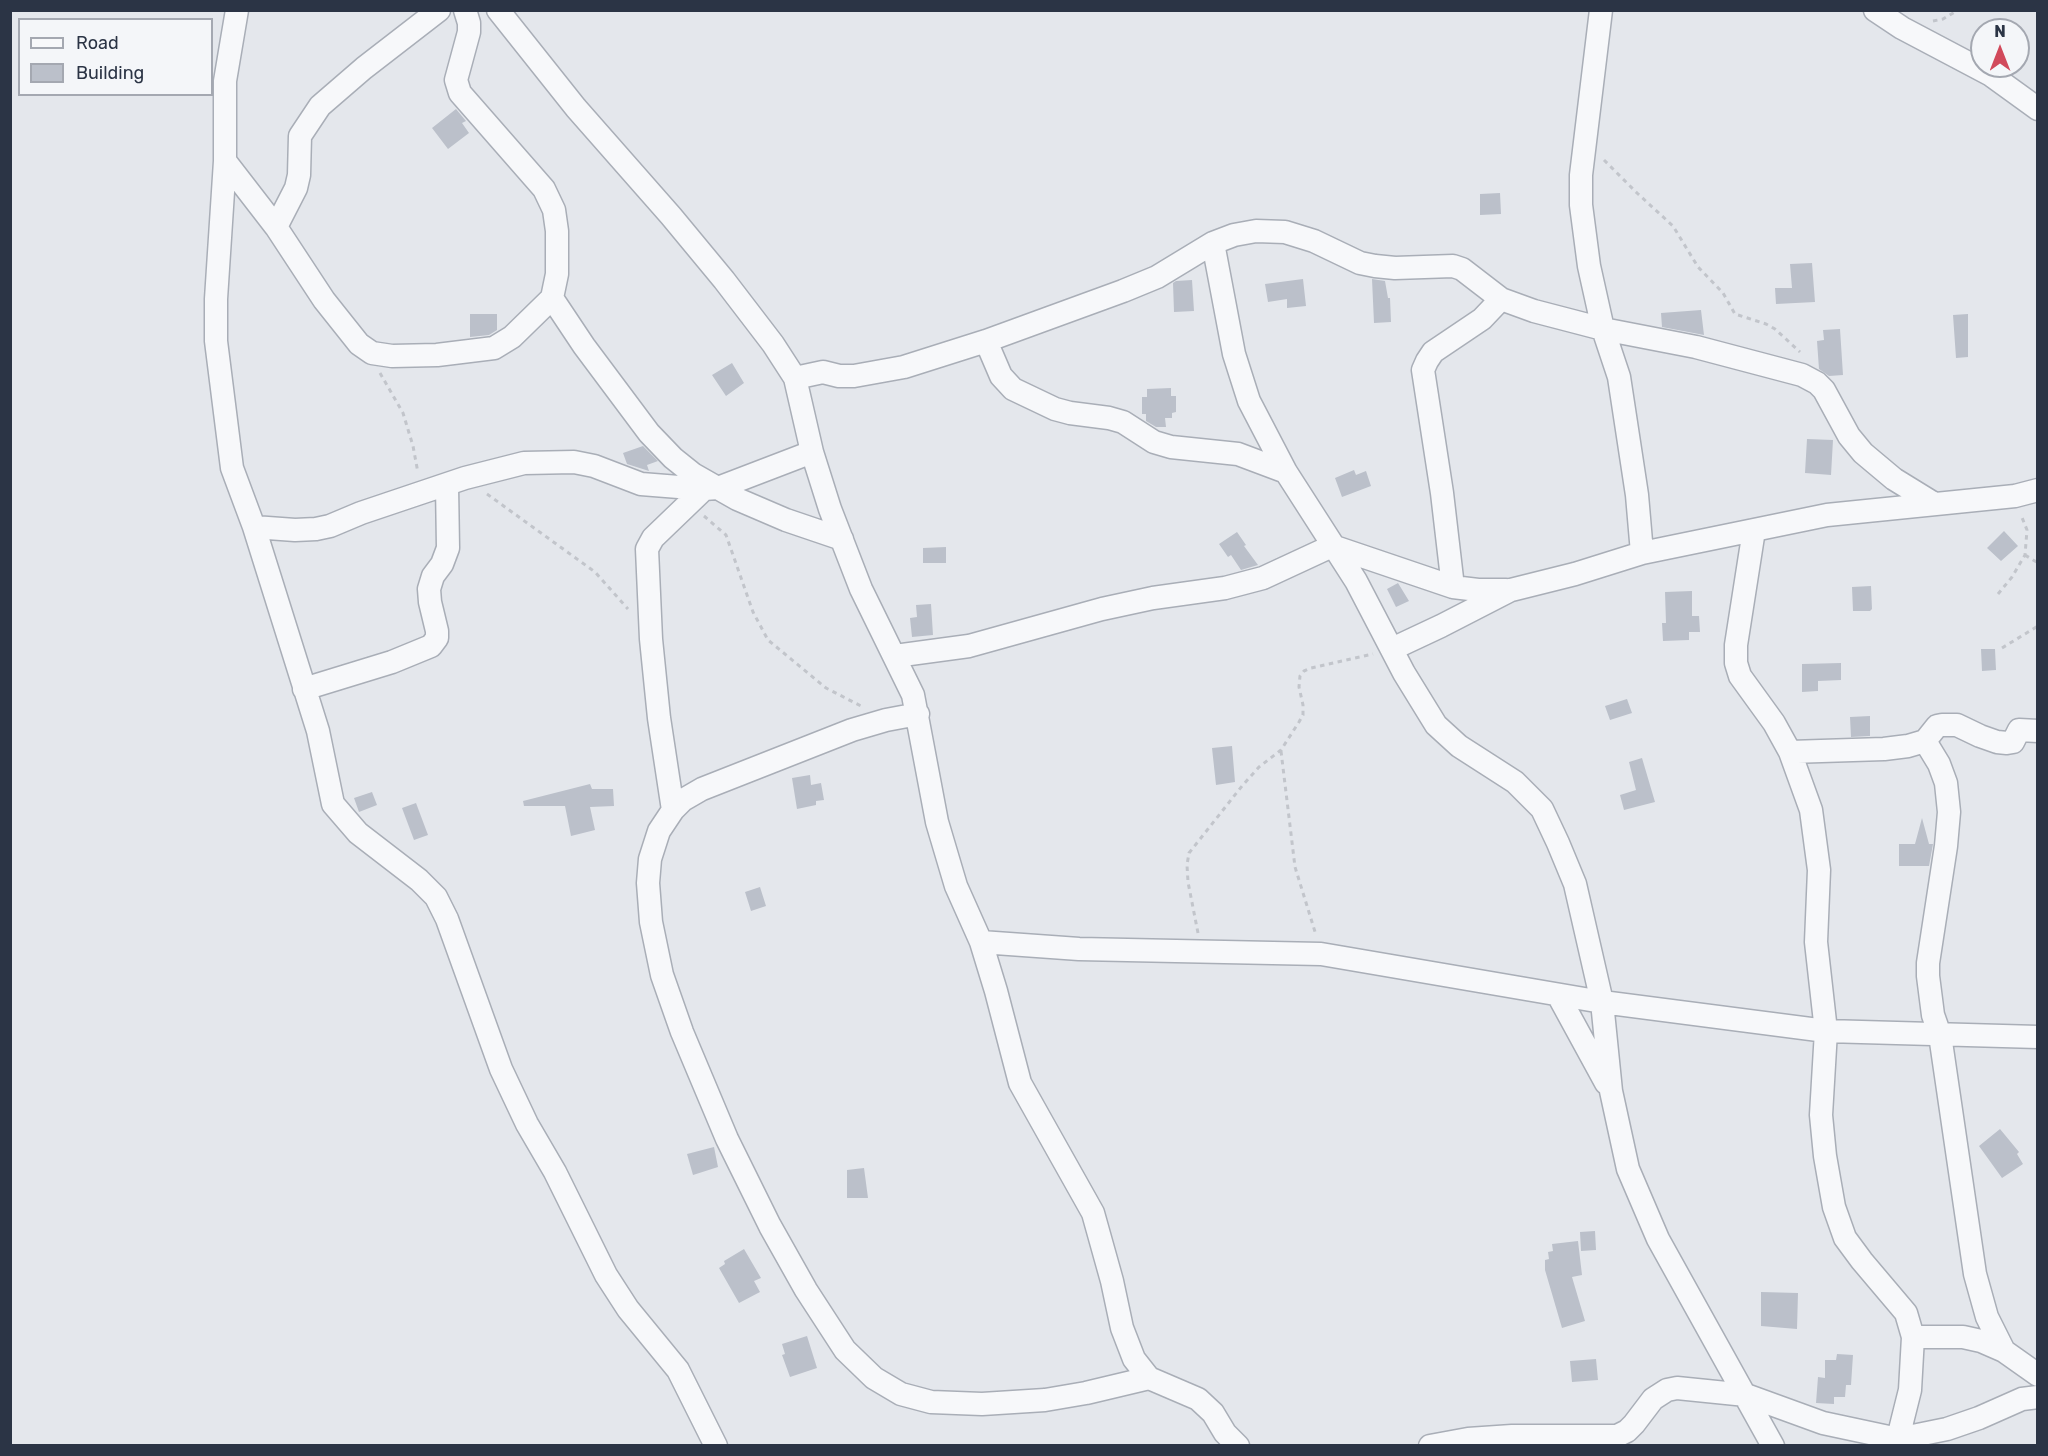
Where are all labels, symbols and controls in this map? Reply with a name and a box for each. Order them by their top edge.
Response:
legend [18,18,213,96]
north arrow [1970,18,2030,78]
text: N [1994,22,2006,41]
text: Road [76,32,119,54]
text: Building [76,62,144,84]

